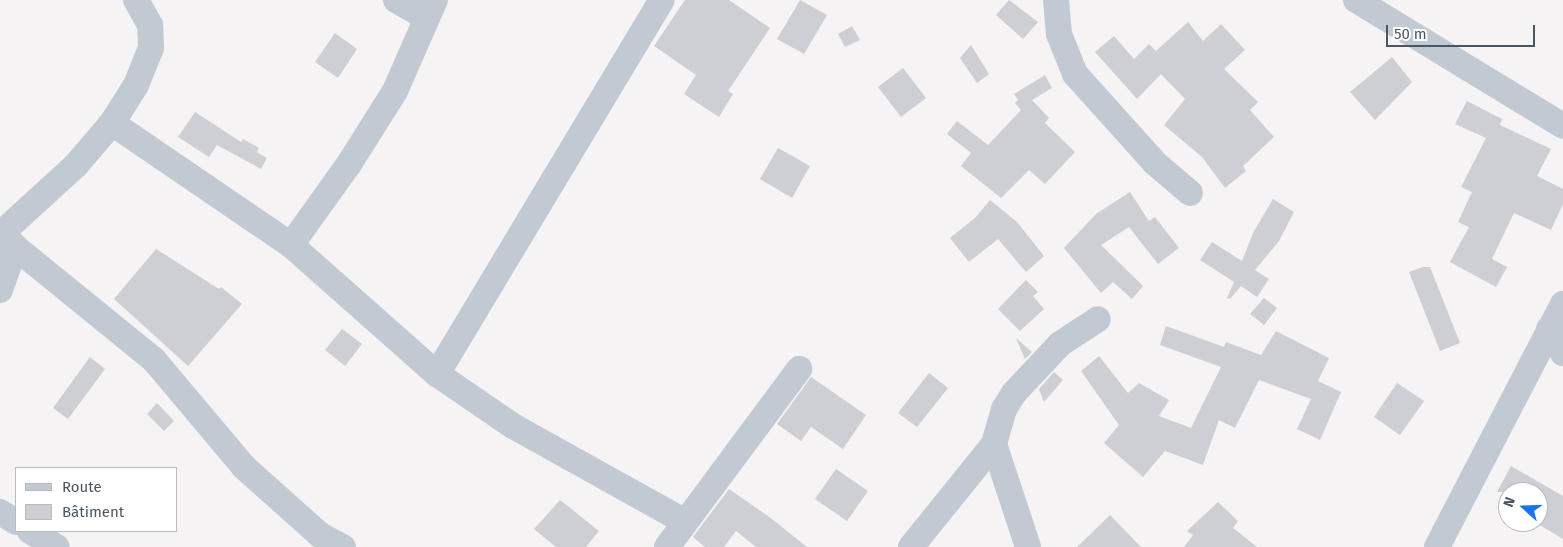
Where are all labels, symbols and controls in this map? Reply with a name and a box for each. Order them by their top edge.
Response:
scale bar [1388,15,1537,47]
text: 50 m [1394,25,1427,43]
legend [15,467,178,532]
text: Route [62,478,102,496]
north arrow [1498,482,1548,532]
text: N [1500,495,1519,509]
text: Bâtiment [62,503,124,521]

